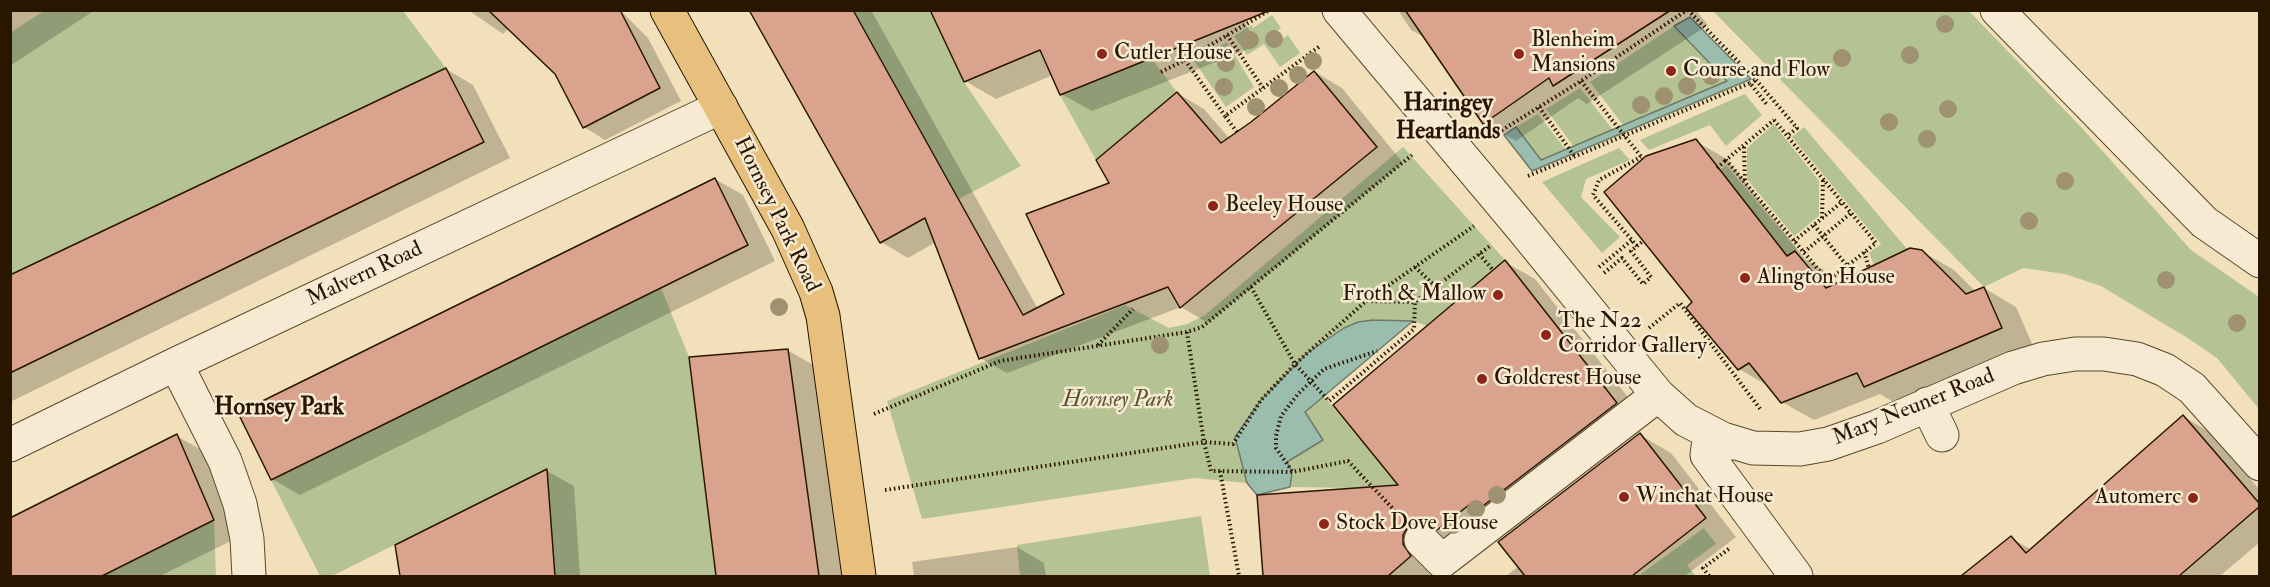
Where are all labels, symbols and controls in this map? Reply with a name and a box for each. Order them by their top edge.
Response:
place label: Blenheim Mansions [1531,28,1615,80]
place label: Cutler House [1114,41,1232,67]
marker: Cutler House [1095,47,1109,61]
marker: Blenheim Mansions [1512,47,1526,61]
place label: Course and Flow [1683,58,1830,84]
marker: Course and Flow [1664,64,1678,78]
district label: Haringey Heartlands [1396,91,1500,147]
street label: Hornsey Park Road [727,133,825,297]
place label: Beeley House [1225,193,1343,219]
marker: Beeley House [1206,199,1220,213]
street label: Malvern Road [303,237,427,313]
place label: Alington House [1757,265,1895,291]
marker: Alington House [1738,271,1752,285]
place label: Froth & Mallow [1342,282,1486,308]
marker: Froth & Mallow [1491,288,1505,302]
place label: The N22 Corridor Gallery [1558,309,1707,360]
marker: The N22 Corridor Gallery [1539,328,1553,342]
street label: Mary Neuner Road [1829,364,1999,452]
place label: Goldcrest House [1494,366,1641,392]
marker: Goldcrest House [1475,372,1489,386]
park label: Hornsey Park [1063,388,1173,414]
district label: Hornsey Park [214,395,344,423]
place label: Winchat House [1636,484,1773,510]
place label: Automerc [2095,485,2181,511]
marker: Winchat House [1617,490,1631,504]
marker: Automerc [2186,491,2200,505]
place label: Stock Dove House [1336,511,1498,537]
marker: Stock Dove House [1317,517,1331,531]

